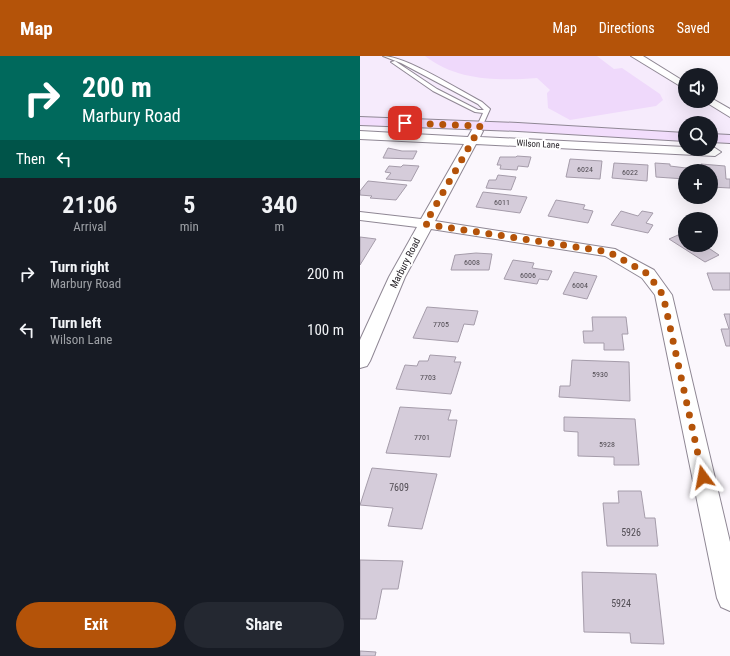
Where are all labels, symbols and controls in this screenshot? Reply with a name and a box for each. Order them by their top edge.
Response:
text: Map [20,17,53,40]
text: Map [553,20,577,36]
text: Directions [599,20,655,36]
text: Saved [677,20,710,36]
map controls [678,68,718,252]
button: sound [678,68,718,108]
text: 200 m [82,71,152,104]
icon: right [16,72,68,124]
text: Marbury Road [82,105,181,126]
pin [388,106,422,140]
icon: arrive [394,112,416,134]
button: search [678,116,718,156]
street label: Wilson Lane [516,138,560,150]
icon: left [53,148,75,170]
text: Then [16,150,45,168]
button: + [678,164,718,204]
house number: 6024 [577,165,593,174]
house number: 6022 [622,168,638,177]
text: 21:06 [62,191,117,219]
text: 5 [183,191,195,219]
text: 340 [261,191,298,219]
house number: 6011 [494,198,510,207]
button: − [678,212,718,252]
text: Arrival [73,219,106,234]
text: min [180,219,199,234]
text: m [275,219,284,234]
street label: Marbury Road [388,236,422,290]
text: Turn right [50,258,109,276]
house number: 6008 [464,258,480,267]
icon: right [16,263,38,285]
text: 200 m [307,265,344,283]
house number: 6006 [520,271,536,280]
text: Marbury Road [50,276,121,291]
house number: 6004 [572,281,588,290]
text: Turn left [50,314,101,332]
icon: left [16,319,38,341]
house number: 7705 [433,320,449,329]
text: 100 m [307,321,344,339]
text: Wilson Lane [50,332,112,347]
house number: 5930 [592,370,608,379]
house number: 7703 [420,373,436,382]
house number: 7701 [414,433,430,442]
house number: 5928 [599,440,615,449]
position arrow [682,456,724,498]
house number: 7609 [389,482,409,493]
house number: 5926 [621,527,641,538]
house number: 5924 [611,598,631,609]
button: Exit [16,602,176,648]
button: Share [184,602,344,648]

